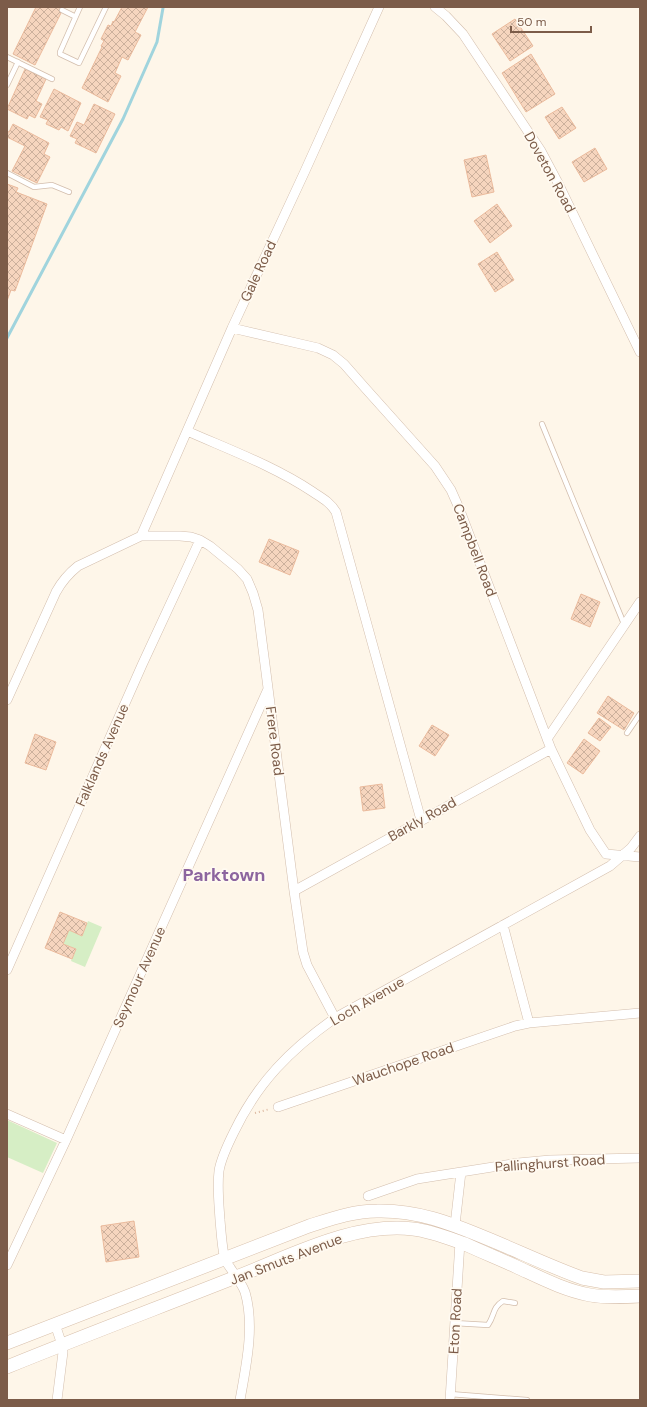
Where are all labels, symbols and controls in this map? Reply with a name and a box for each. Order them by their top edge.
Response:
scale bar [511,8,591,34]
text: 50 m [517,14,546,30]
street label: Doveton Road [520,128,580,216]
street label: Gale Road [236,237,280,305]
street label: Campbell Road [449,501,501,599]
street label: Falklands Avenue [71,701,133,809]
street label: Frere Road [262,705,288,777]
street label: Barkly Road [385,793,459,845]
district label: Parktown [183,863,265,887]
street label: Seymour Avenue [109,924,169,1030]
street label: Loch Avenue [327,972,407,1029]
street label: Wauchope Road [350,1038,456,1090]
street label: Pallinghurst Road [494,1150,606,1176]
street label: Jan Smuts Avenue [227,1229,345,1289]
street label: Eton Road [444,1288,466,1354]

